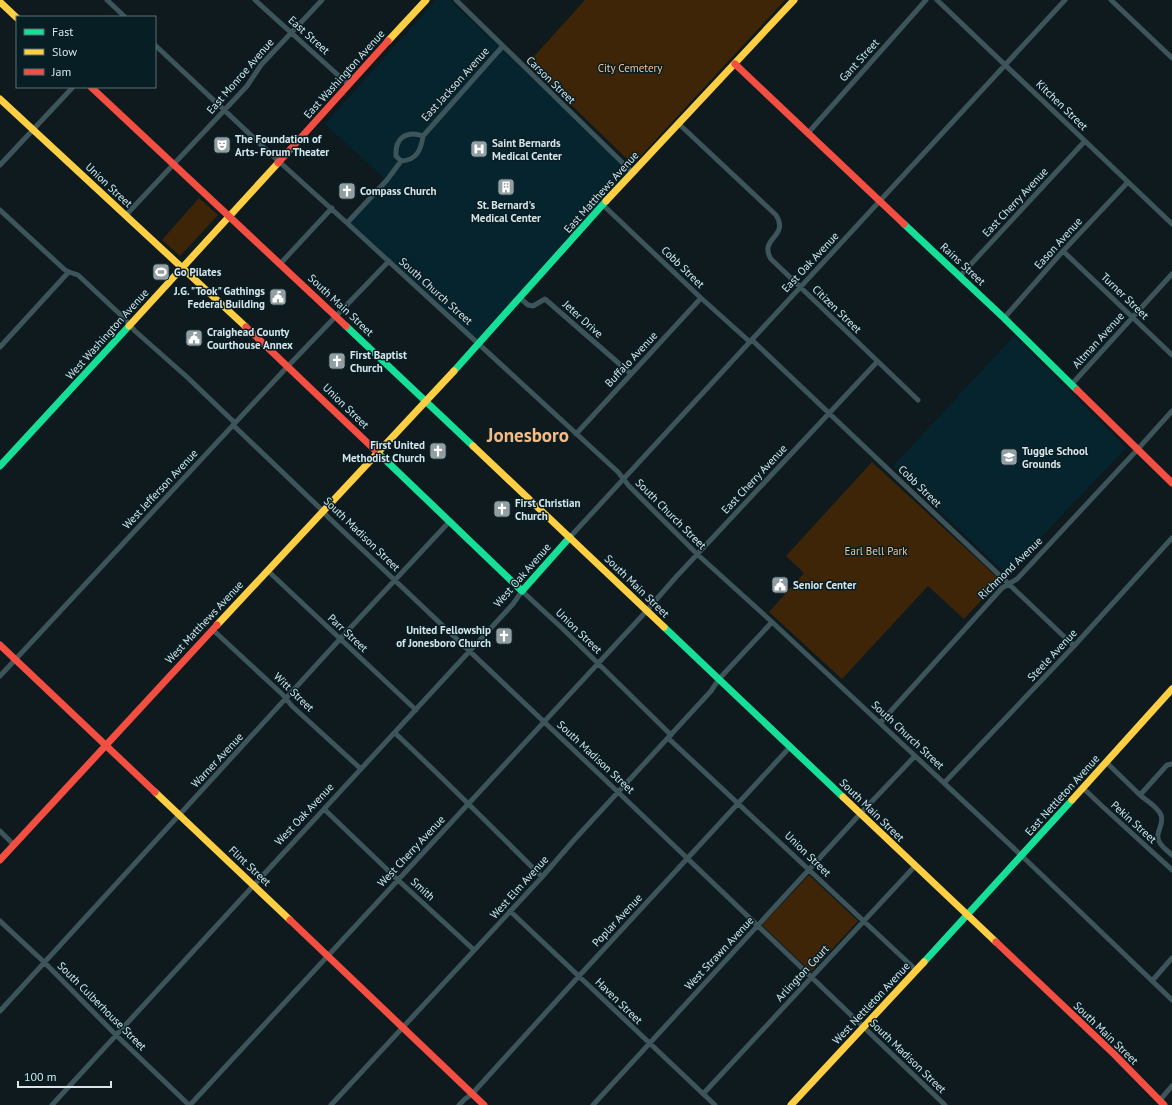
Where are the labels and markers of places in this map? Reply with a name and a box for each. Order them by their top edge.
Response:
place label: The Foundation of Arts- Forum Theater [235,132,329,159]
theatre icon: The Foundation of Arts- Forum Theater [212,135,232,155]
place label: Saint Bernards Medical Center [492,136,562,163]
hospital icon: Saint Bernards Medical Center [469,139,489,159]
building icon: St. Bernard's Medical Center [496,177,516,197]
church icon: Compass Church [337,181,357,201]
place label: Compass Church [360,184,437,198]
place label: St. Bernard's Medical Center [471,198,541,225]
sports icon: Go Pilates [151,262,171,282]
place label: Go Pilates [174,265,222,279]
place label: J.G. "Took" Gathings Federal Building [173,284,265,311]
public building icon: J.G. "Took" Gathings Federal Building [268,287,288,307]
place label: Craighead County Courthouse Annex [207,325,293,352]
public building icon: Craighead County Courthouse Annex [184,328,204,348]
place label: First Baptist Church [350,348,407,375]
church icon: First Baptist Church [327,351,347,371]
place label: First United Methodist Church [342,438,425,465]
church icon: First United Methodist Church [428,441,448,461]
place label: Tuggle School Grounds [1022,444,1089,471]
school or university icon: Tuggle School Grounds [999,447,1019,467]
place label: First Christian Church [515,496,580,523]
church icon: First Christian Church [492,499,512,519]
public building icon: Senior Center [770,575,790,595]
place label: Senior Center [793,578,856,592]
place label: United Fellowship of Jonesboro Church [396,623,491,650]
church icon: United Fellowship of Jonesboro Church [494,626,514,646]

